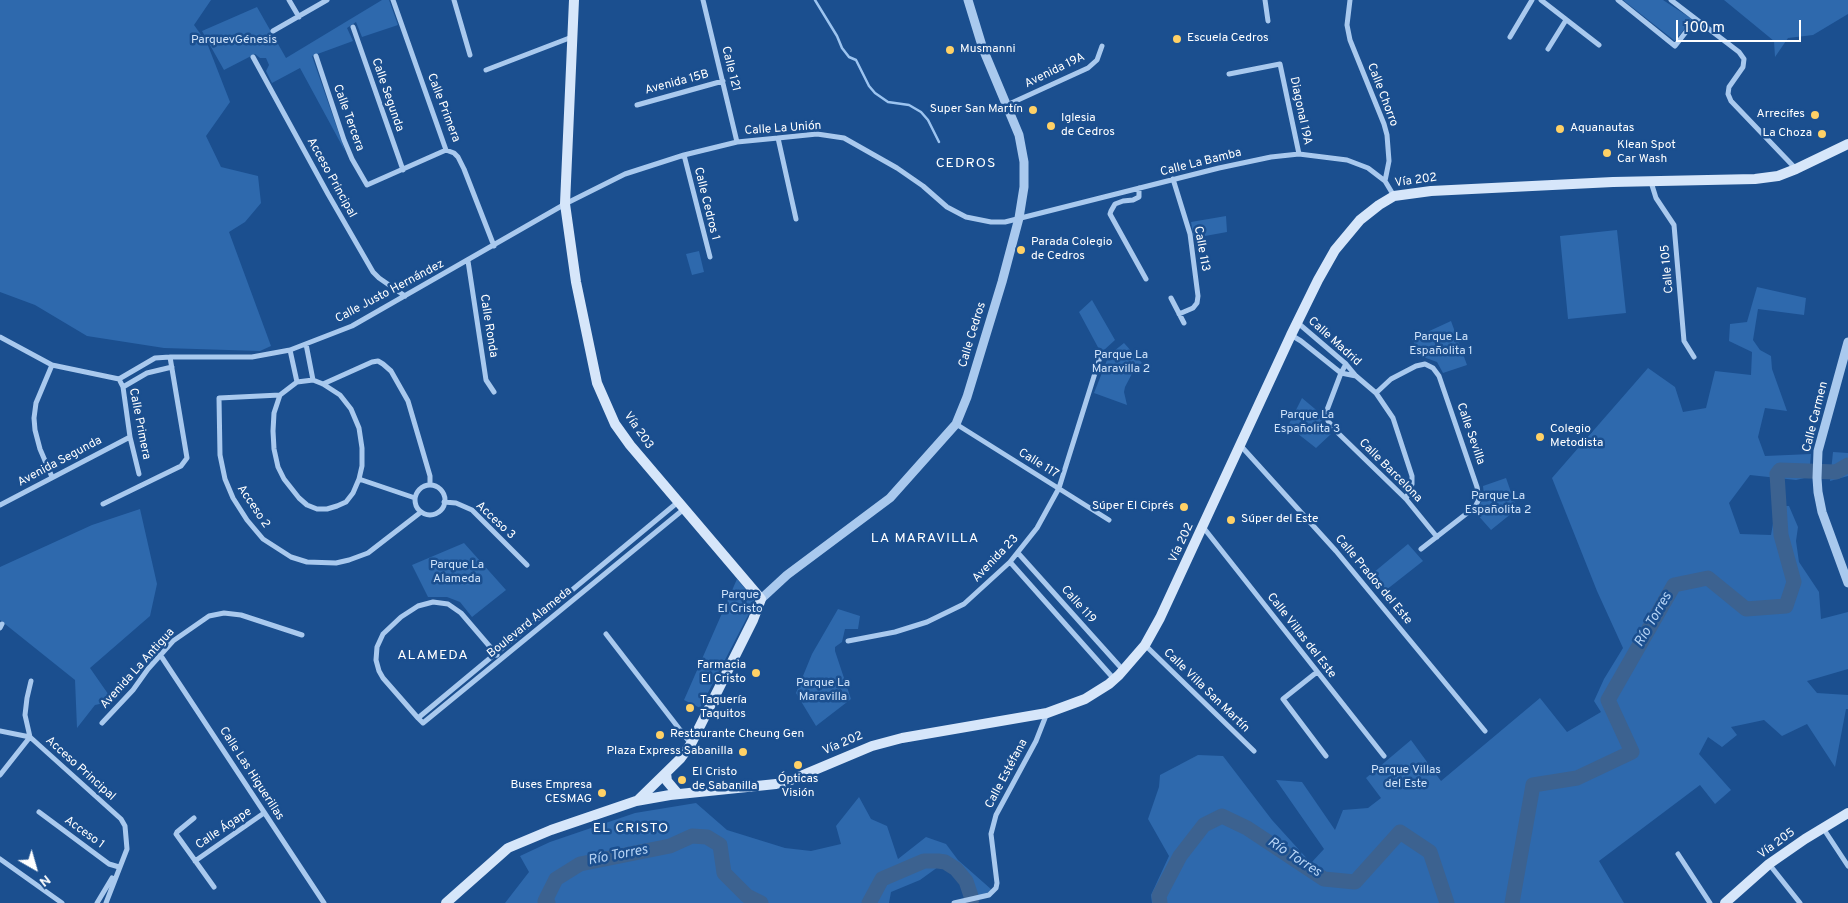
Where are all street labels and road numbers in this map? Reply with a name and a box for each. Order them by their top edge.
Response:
street label: Calle 121 [717,45,743,93]
street label: Avenida 19A [1023,50,1087,92]
street label: Calle Segunda [368,56,406,134]
street label: Calle Chorro [1363,61,1401,129]
street label: Avenida 15B [643,68,711,98]
street label: Calle Primera [423,72,463,144]
street label: Diagonal 19A [1286,76,1314,146]
street label: Calle Tercera [329,83,367,153]
street label: Calle La Unión [744,119,822,139]
street label: Acceso Principal [303,136,359,220]
street label: Calle La Bamba [1159,146,1243,180]
street label: Calle Cedros 1 [690,166,722,242]
street label: Vía 202 [1394,171,1438,191]
street label: Calle 113 [1190,225,1212,273]
street label: Calle 105 [1659,244,1677,294]
street label: Calle Justo Hernández [333,257,447,327]
street label: Calle Ronda [476,293,500,359]
street label: Calle Cedros [956,301,990,369]
street label: Calle Madrid [1304,314,1364,370]
street label: Calle Carmen [1800,380,1832,454]
street label: Calle Primera [125,387,153,461]
street label: Calle Sevilla [1453,401,1487,467]
street label: Vía 203 [620,410,656,452]
street label: Avenida Segunda [16,434,104,490]
street label: Calle Barcelona [1355,436,1425,506]
street label: Calle 117 [1015,446,1061,482]
street label: Acceso 2 [233,483,273,531]
street label: Acceso 3 [472,499,518,543]
street label: Vía 202 [1167,521,1197,565]
street label: Avenida 23 [970,532,1022,586]
street label: Calle Prados del Este [1331,532,1415,628]
street label: Calle 119 [1057,583,1099,627]
street label: Boulevard Alameda [485,584,575,662]
street label: Calle Villas del Este [1263,591,1339,681]
street label: Avenida La Antigua [98,626,178,712]
street label: Calle Villa San Martín [1160,646,1252,736]
street label: Calle Las Higuerillas [215,725,287,823]
street label: Vía 202 [821,729,865,759]
street label: Acceso Principal [42,734,118,804]
street label: Calle Estéfana [983,737,1031,811]
street label: Calle Ágape [193,805,255,853]
street label: Acceso 1 [61,814,107,852]
street label: Vía 205 [1756,826,1798,862]

